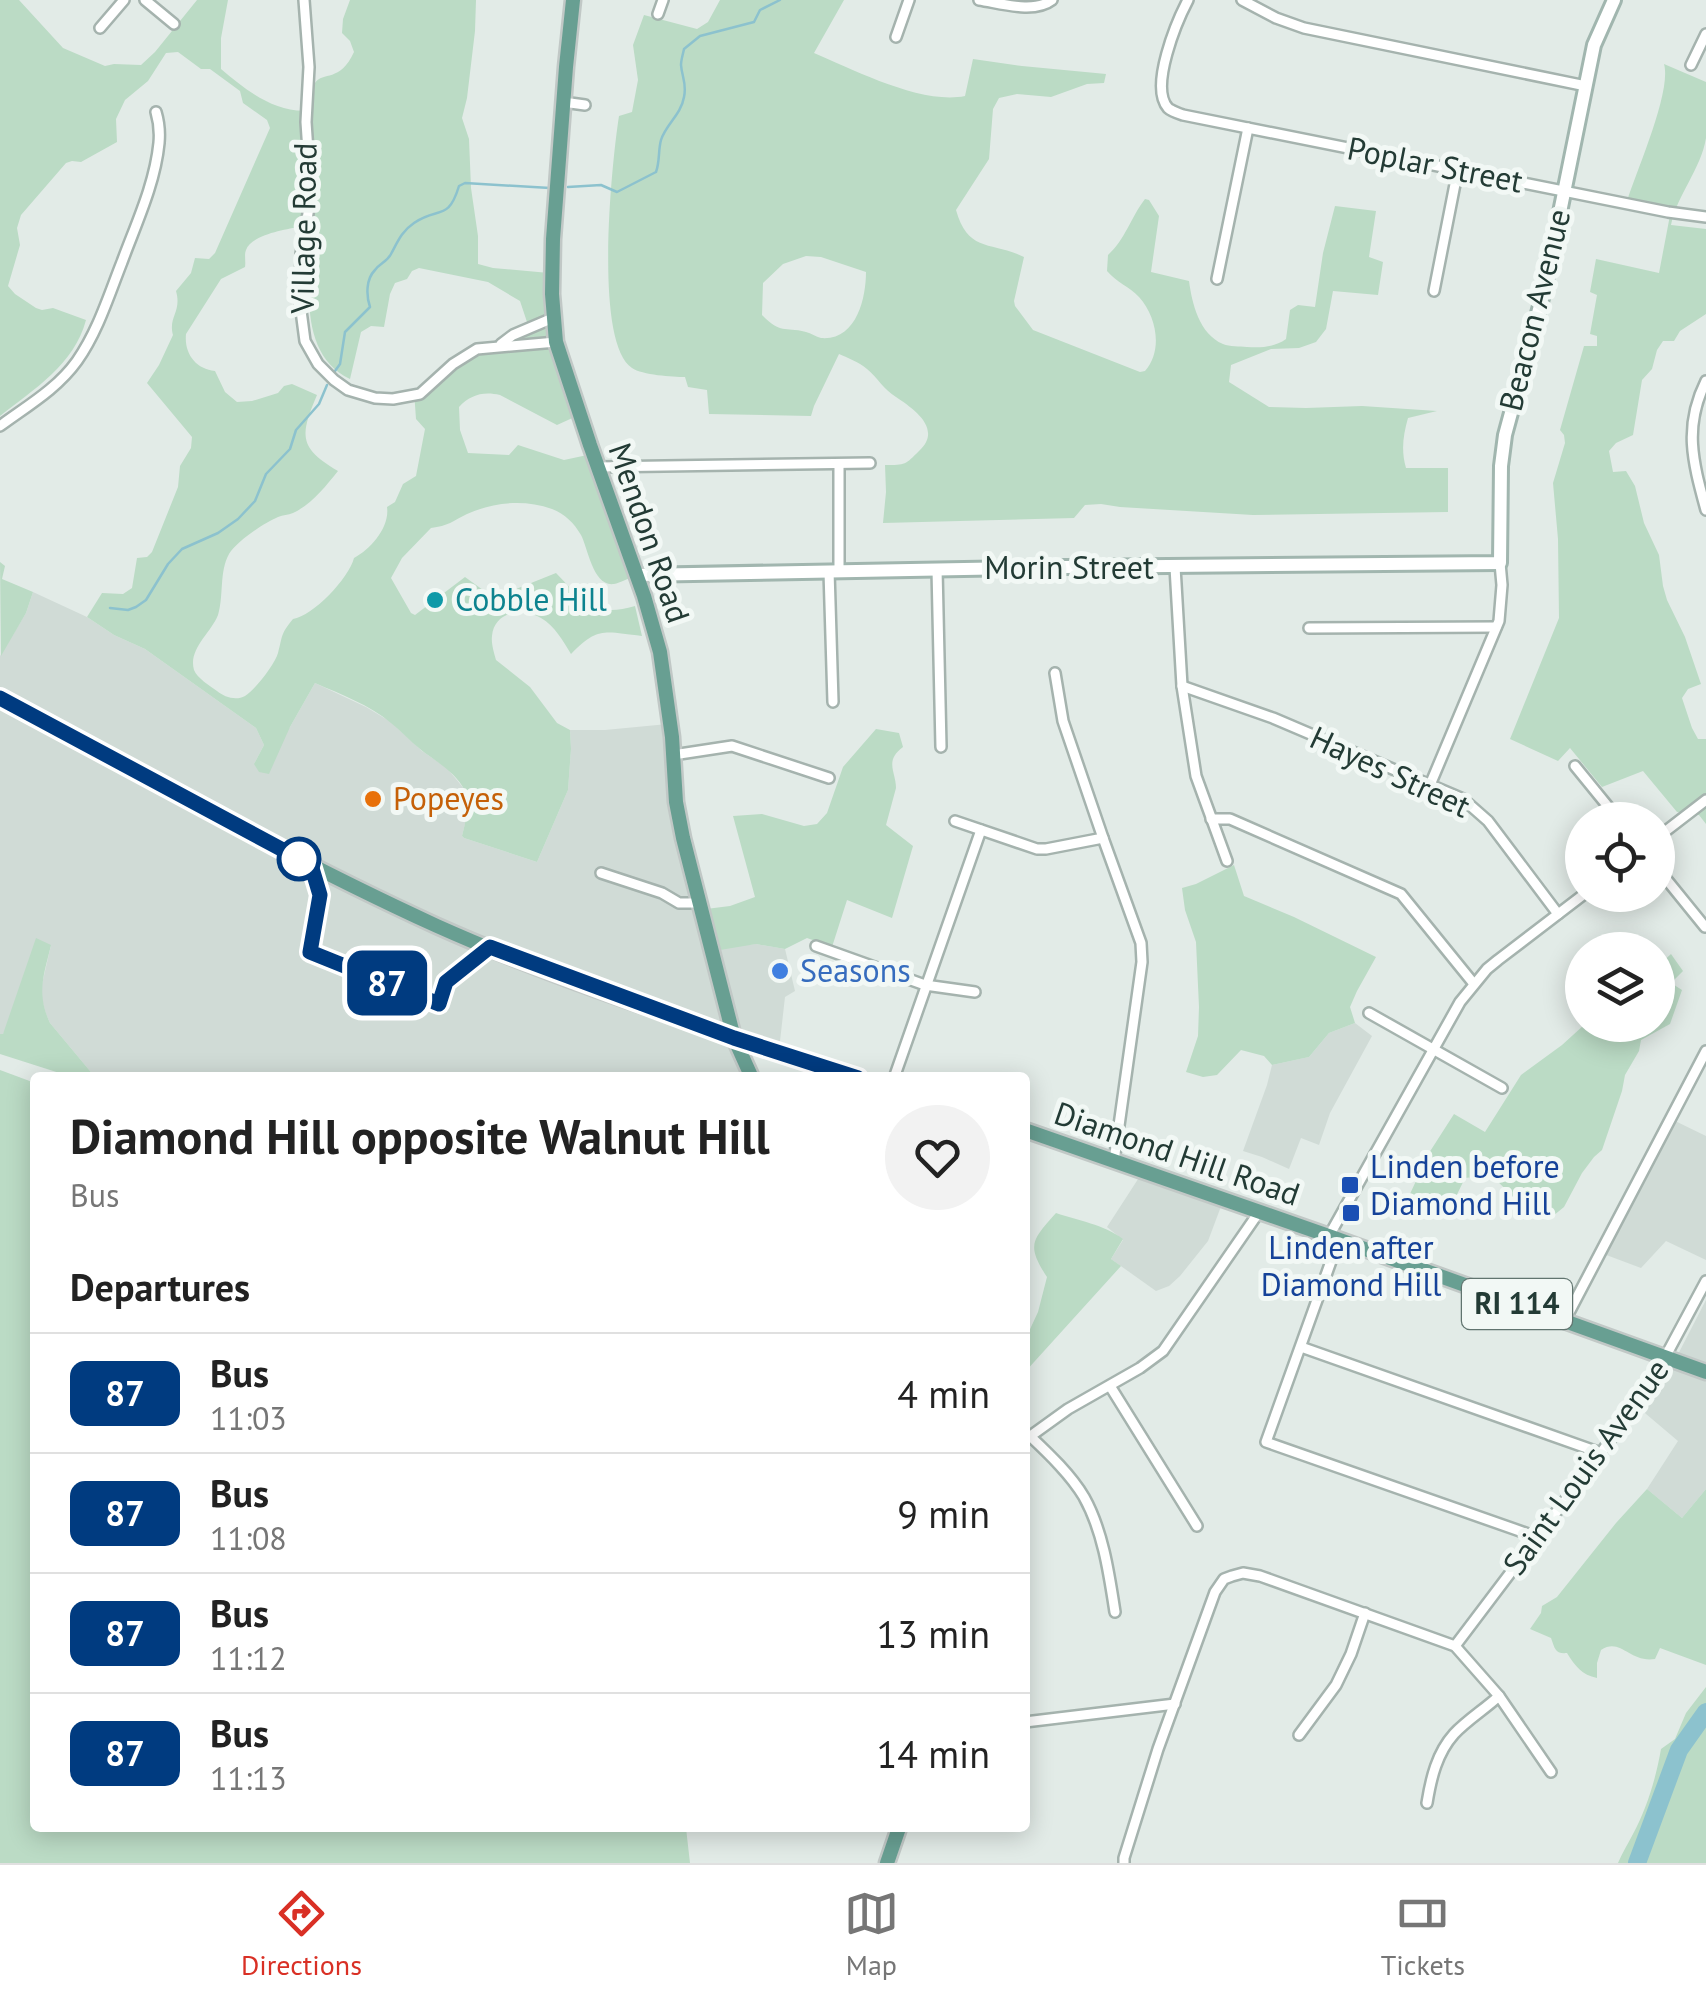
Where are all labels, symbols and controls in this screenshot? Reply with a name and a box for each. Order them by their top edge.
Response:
street label: Poplar Street [1344,126,1526,202]
street label: Village Road [280,142,325,315]
street label: Beacon Avenue [1489,204,1579,415]
street label: Mendon Road [600,437,700,628]
street label: Morin Street [984,546,1154,588]
place label: Cobble Hill [455,578,607,620]
marker: Cobble Hill [424,589,446,611]
street label: Hayes Street [1304,716,1477,827]
place label: Popeyes [393,777,504,819]
marker: Popeyes [362,788,384,810]
map controls [1565,802,1675,1042]
button: locate [1565,802,1675,912]
unlabelled marker [278,838,320,880]
button: layers [1565,932,1675,1042]
place label: Seasons [800,949,911,991]
line badge: 87 [342,950,432,1016]
text: 87 [367,960,407,1006]
marker: Seasons [769,960,791,982]
street label: Diamond Hill Road [1049,1091,1306,1215]
text: Diamond Hill opposite Walnut Hill [70,1105,770,1167]
button: heart [885,1105,990,1210]
place label: Linden before Diamond Hill [1370,1145,1560,1224]
text: Bus [70,1174,119,1216]
marker: Linden before Diamond Hill [1339,1174,1361,1196]
marker: Linden after Diamond Hill [1340,1202,1362,1224]
place label: Linden after Diamond Hill [1261,1226,1442,1305]
text: Departures [70,1262,250,1311]
road number: RI 114 [1462,1279,1572,1329]
text: Bus [210,1348,269,1397]
street label: Saint Louis Avenue [1493,1350,1678,1583]
text: 4 min [897,1369,990,1418]
text: 87 [105,1370,145,1416]
text: 11:03 [210,1397,287,1439]
text: Bus [210,1468,269,1517]
text: 9 min [897,1489,990,1538]
text: 87 [105,1490,145,1536]
text: 11:08 [210,1517,287,1559]
text: Bus [210,1588,269,1637]
text: 13 min [877,1609,990,1658]
text: 87 [105,1610,145,1656]
text: 11:12 [210,1637,287,1679]
text: Bus [210,1708,269,1757]
text: 14 min [877,1729,990,1778]
text: 87 [105,1730,145,1776]
text: 11:13 [210,1757,287,1799]
tab: Directions [241,1886,362,1983]
tab: Map [844,1886,899,1983]
tab: Tickets [1381,1886,1465,1983]

